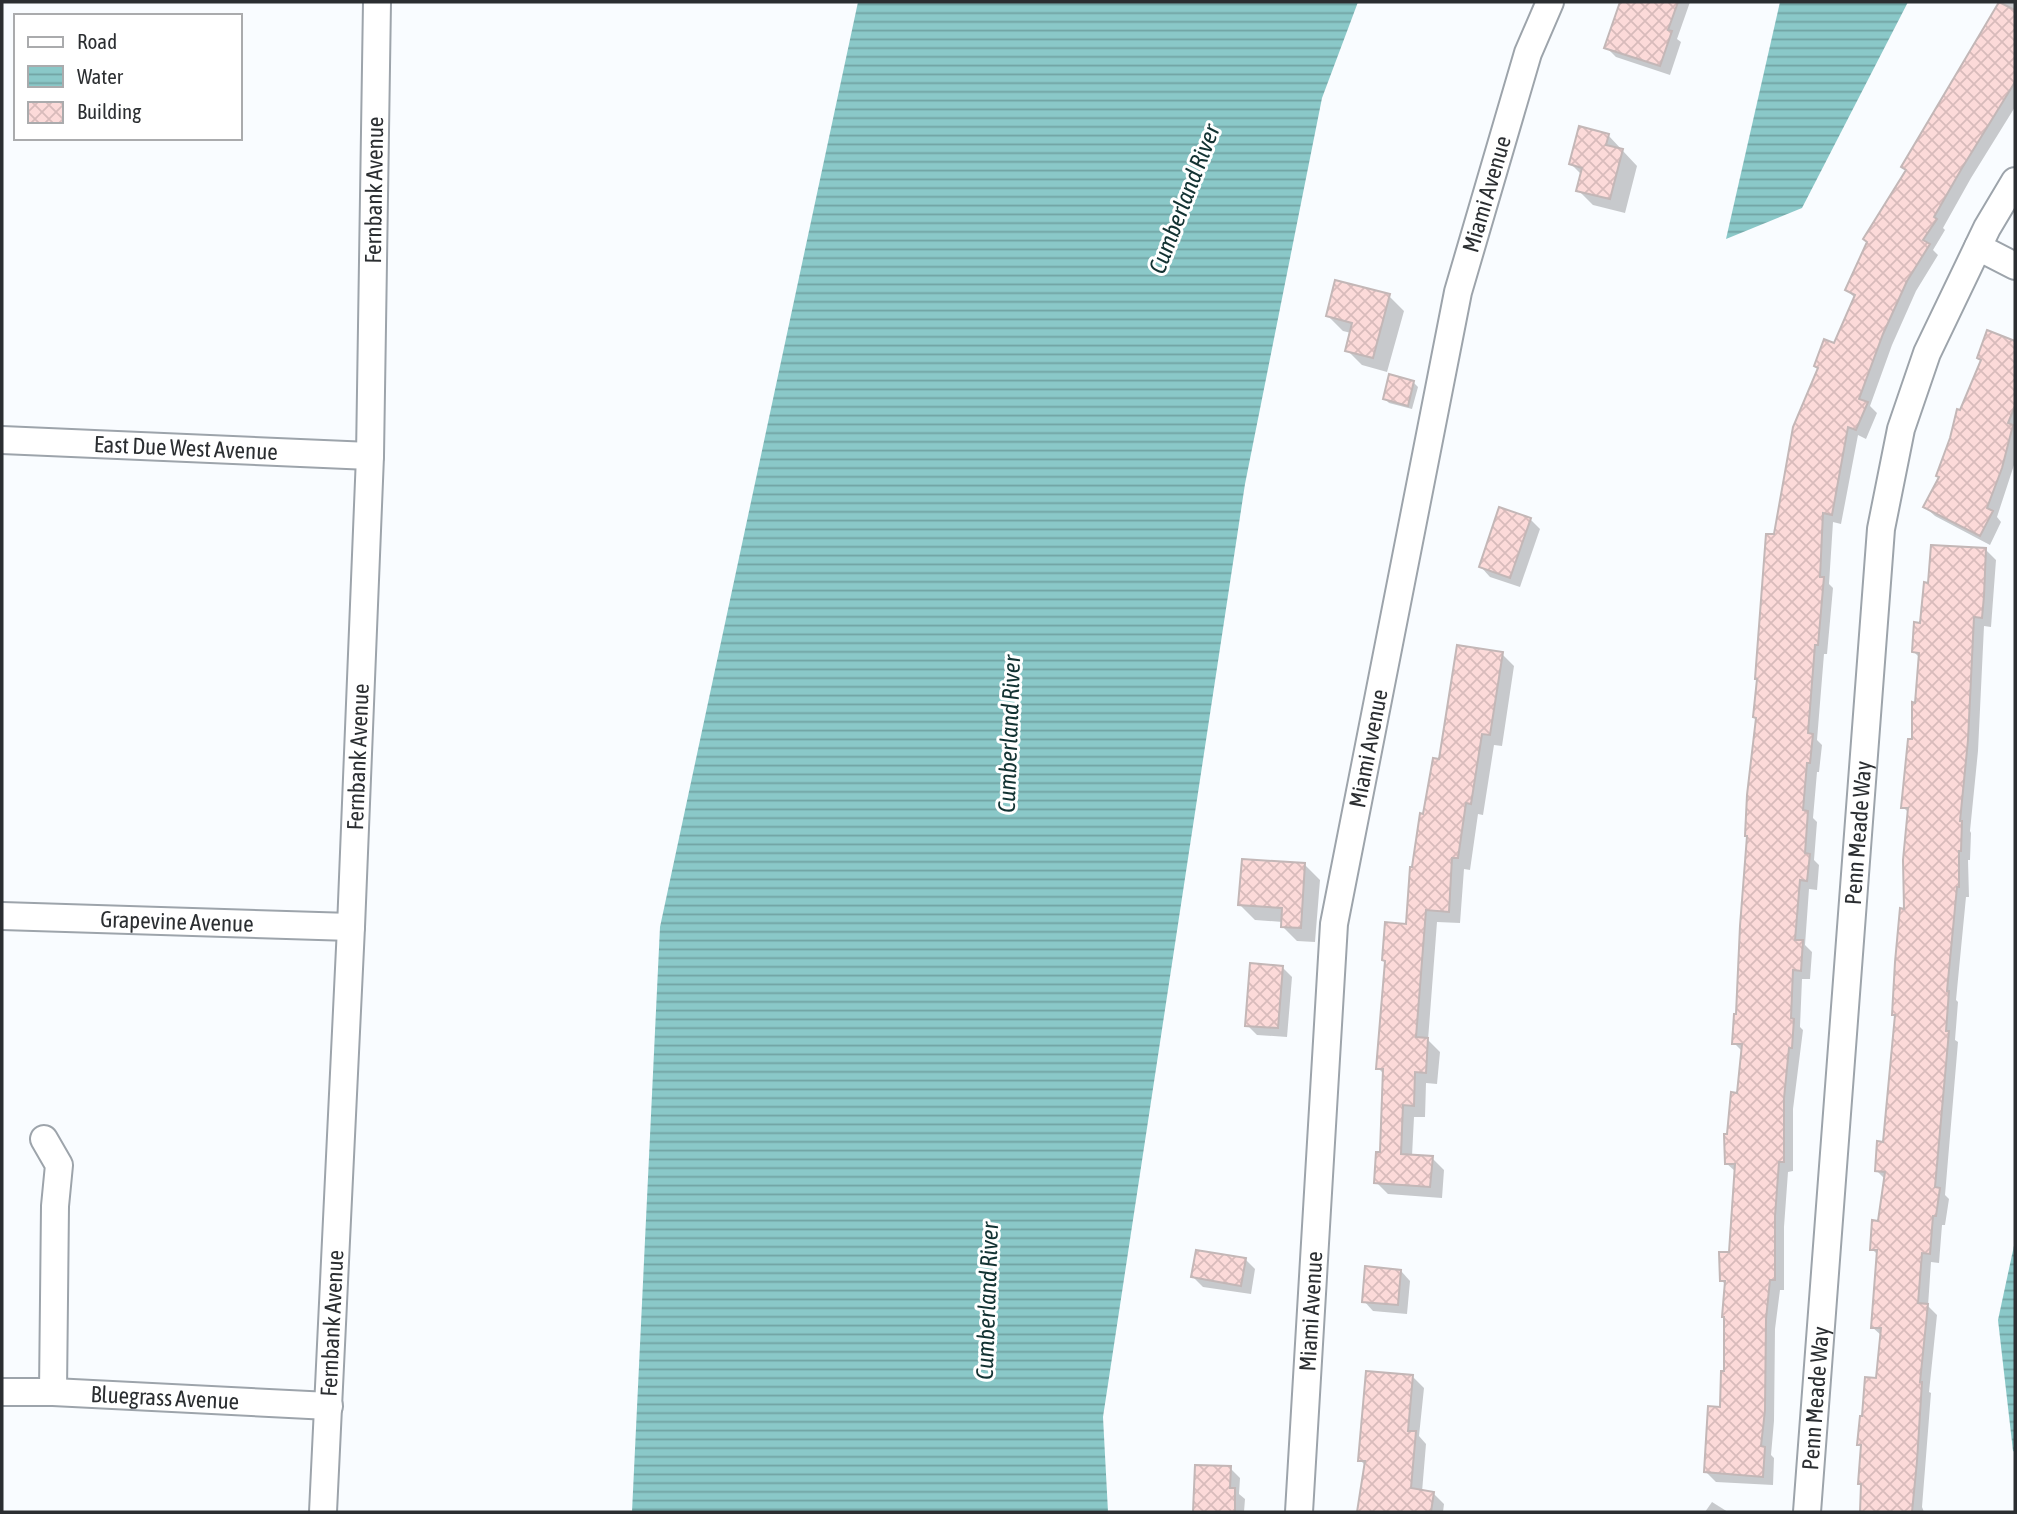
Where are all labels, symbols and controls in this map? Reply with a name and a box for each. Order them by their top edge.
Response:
legend [14,14,242,140]
text: Road [77,29,117,53]
text: Water [77,64,124,88]
text: Building [77,99,141,123]
street label: Fernbank Avenue [360,116,388,264]
water label: Cumberland River [1143,120,1225,277]
street label: Miami Avenue [1457,133,1516,256]
street label: East Due West Avenue [93,431,278,465]
water label: Cumberland River [993,654,1025,813]
street label: Fernbank Avenue [342,683,374,831]
street label: Miami Avenue [1344,687,1393,810]
street label: Penn Meade Way [1840,760,1876,906]
street label: Grapevine Avenue [100,906,254,937]
water label: Cumberland River [971,1221,1003,1380]
street label: Fernbank Avenue [316,1249,349,1397]
street label: Miami Avenue [1294,1251,1327,1372]
street label: Penn Meade Way [1797,1325,1834,1471]
street label: Bluegrass Avenue [90,1381,240,1414]

